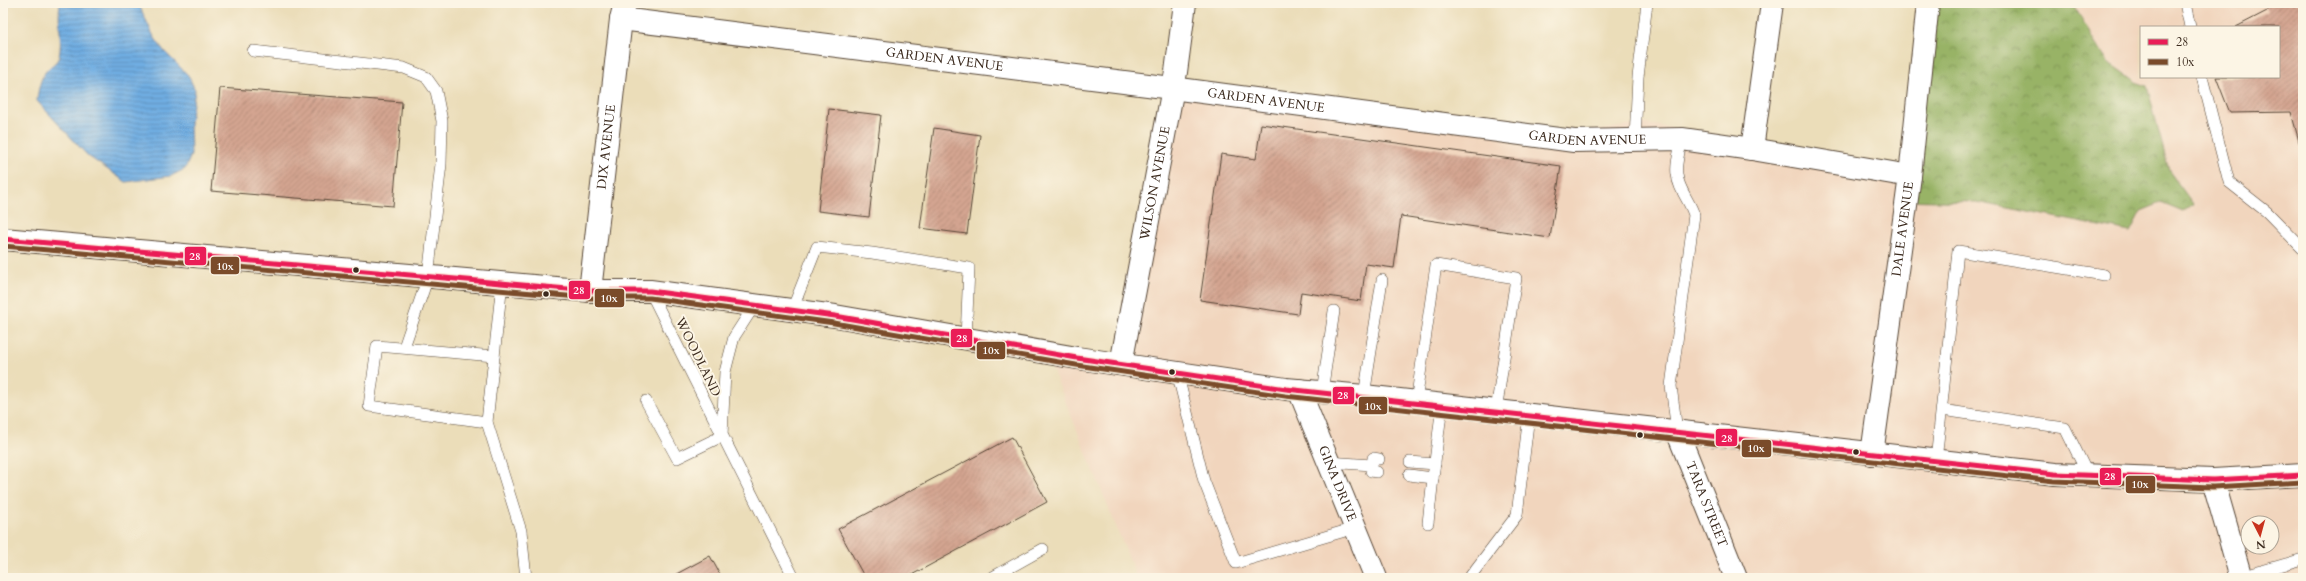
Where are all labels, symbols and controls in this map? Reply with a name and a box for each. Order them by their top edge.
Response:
legend [2140,26,2280,78]
text: 28 [2176,34,2188,50]
street label: GARDEN AVENUE [885,43,1004,76]
text: 10x [2176,54,2194,70]
street label: GARDEN AVENUE [1206,84,1326,117]
street label: DIX AVENUE [593,104,620,190]
street label: WILSON AVENUE [1135,125,1175,243]
street label: GARDEN AVENUE [1527,126,1647,150]
street label: DALE AVENUE [1887,180,1918,278]
line badge: 28 [184,246,207,266]
text: 28 [189,249,201,264]
line badge: 10x [210,256,240,275]
text: 10x [216,259,234,274]
unlabelled marker [351,265,361,275]
line badge: 28 [568,280,591,300]
text: 28 [573,283,585,298]
line badge: 10x [594,288,625,308]
unlabelled marker [541,289,551,299]
text: 10x [600,291,618,306]
street label: WOODLAND [671,313,725,400]
line badge: 28 [950,328,973,348]
text: 28 [956,331,968,346]
line badge: 10x [976,341,1006,360]
text: 10x [982,343,1000,358]
unlabelled marker [1167,367,1177,377]
line badge: 28 [1332,386,1355,405]
text: 28 [1337,388,1349,403]
line badge: 10x [1358,396,1388,415]
text: 10x [1364,399,1382,414]
line badge: 28 [1715,428,1738,447]
unlabelled marker [1635,430,1645,440]
text: 28 [1721,431,1733,446]
line badge: 10x [1741,439,1772,458]
text: 10x [1747,441,1765,456]
street label: GINA DRIVE [1314,443,1361,524]
unlabelled marker [1851,447,1861,457]
street label: TARA STREET [1681,459,1732,550]
line badge: 28 [2099,467,2122,486]
text: 28 [2104,469,2116,484]
line badge: 10x [2125,475,2156,494]
text: 10x [2131,477,2149,492]
north arrow [2240,515,2280,555]
text: N [2255,536,2267,552]

